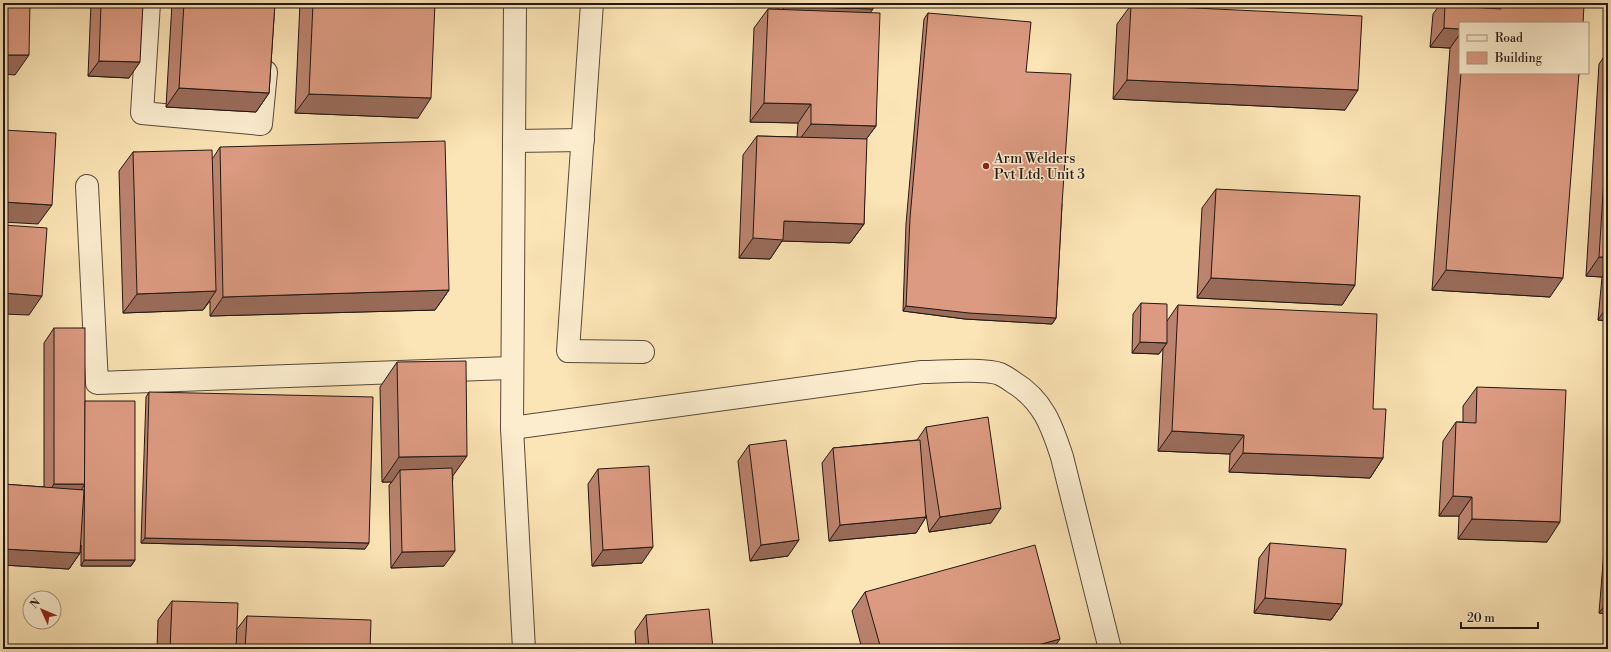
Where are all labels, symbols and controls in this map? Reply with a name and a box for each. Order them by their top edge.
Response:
legend [1459,22,1589,74]
text: Road [1495,31,1523,46]
text: Building [1494,51,1543,66]
place label: Arm Welders Pvt Ltd, Unit 3 [993,150,1085,184]
marker: Arm Welders Pvt Ltd, Unit 3 [981,161,991,171]
north arrow [22,590,62,630]
text: N [27,596,44,612]
scale bar [1461,604,1538,630]
text: 20 m [1467,611,1495,626]

